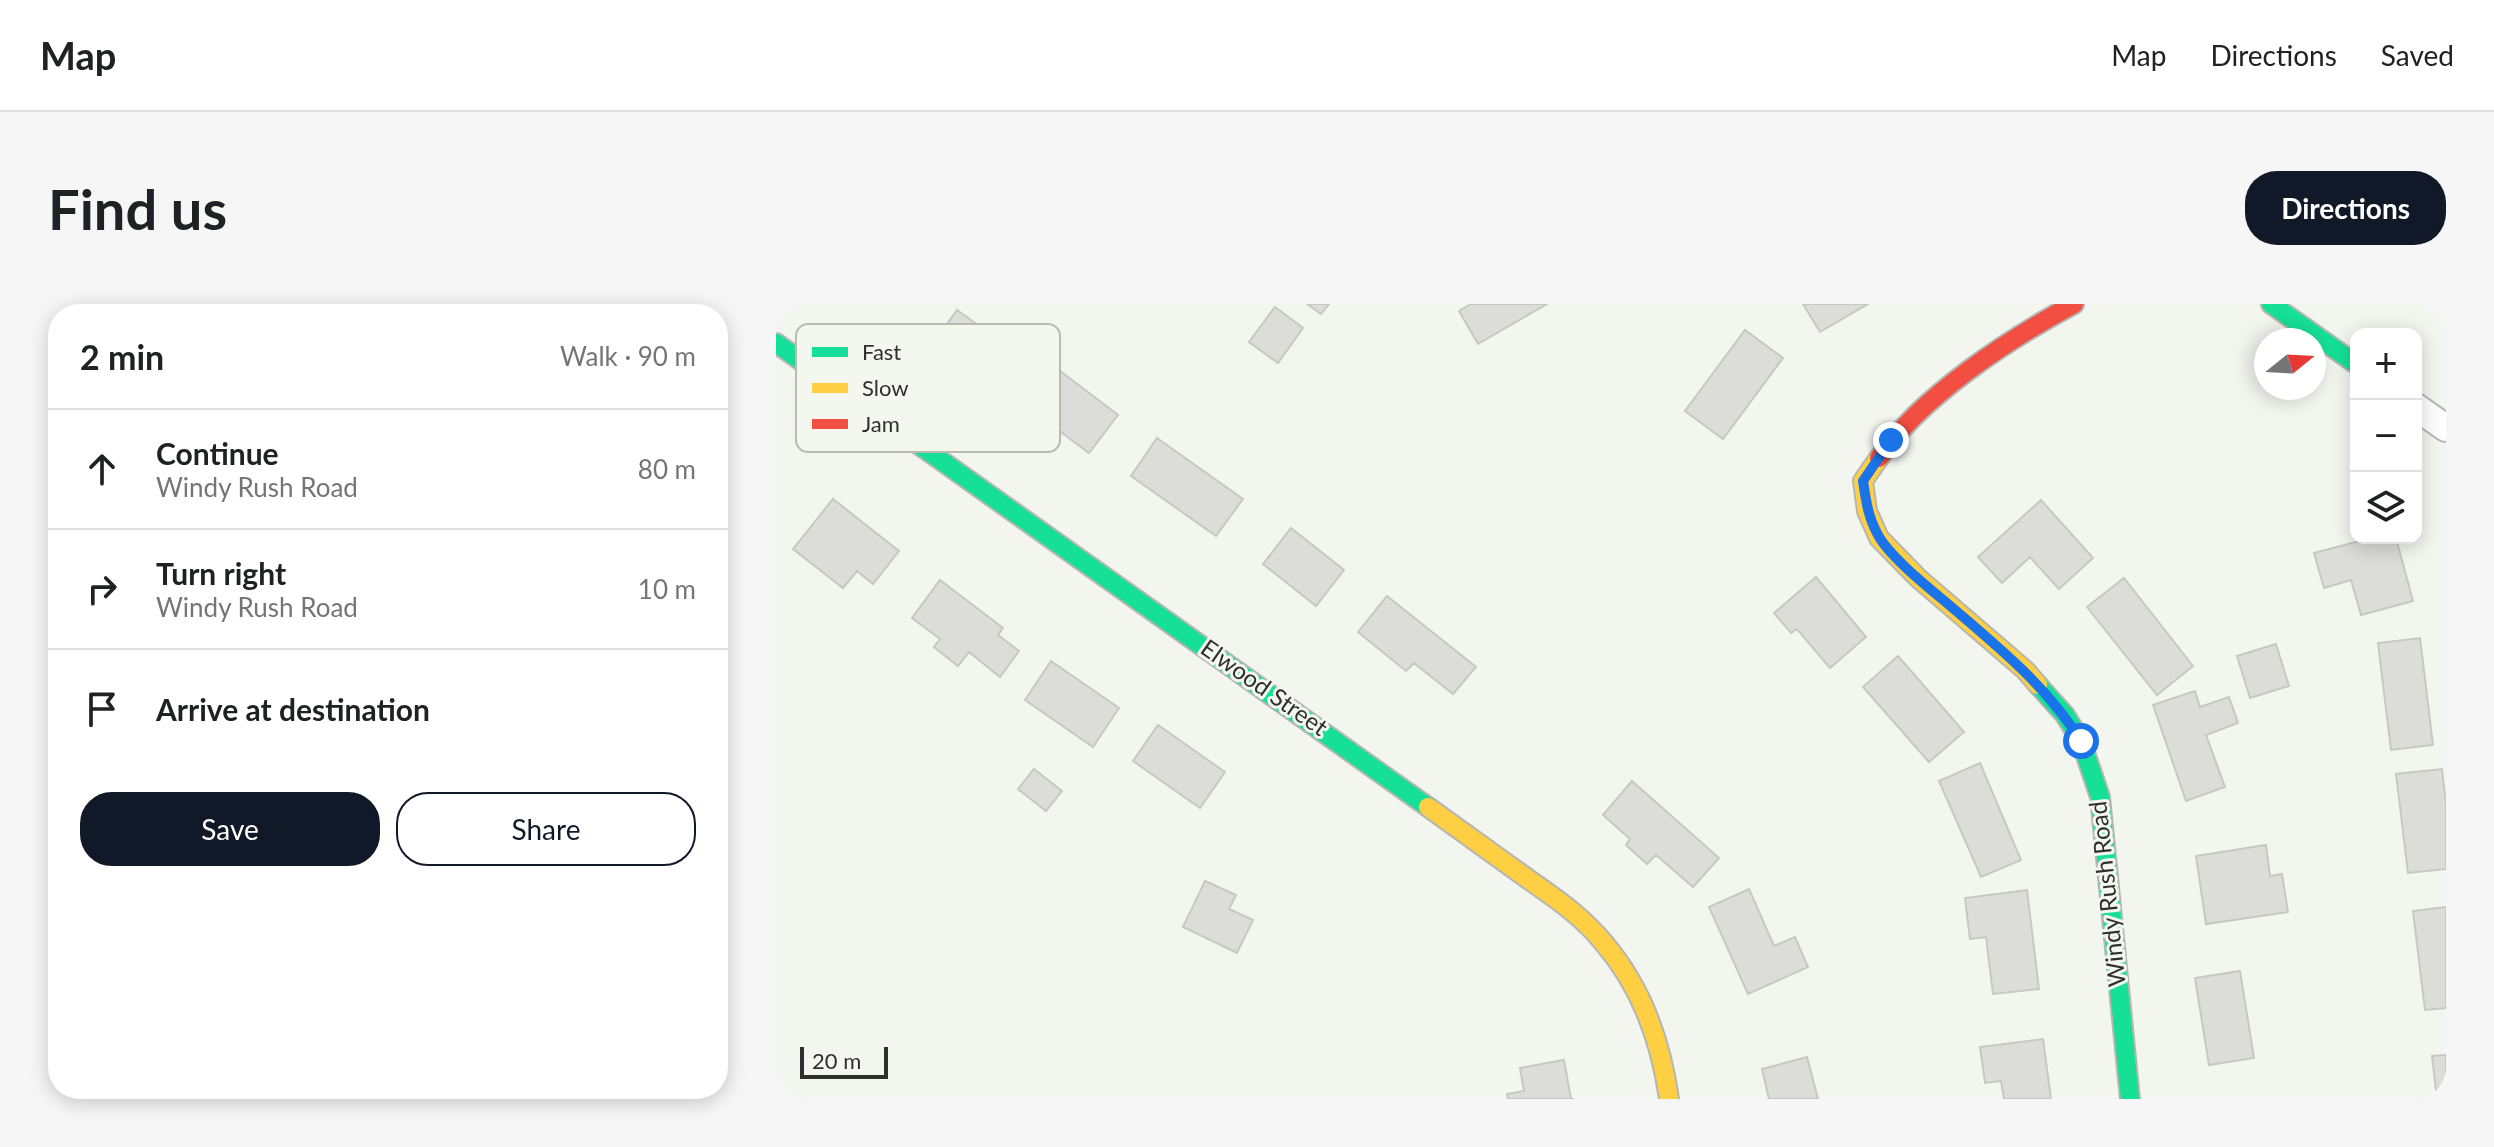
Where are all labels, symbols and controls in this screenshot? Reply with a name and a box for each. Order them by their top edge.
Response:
text: Map [40,32,116,78]
text: Map [2111,38,2166,72]
text: Directions [2210,38,2337,72]
text: Saved [2381,38,2454,72]
button: Directions [2245,171,2446,245]
text: Find us [48,175,227,242]
legend [796,324,1060,452]
north arrow [2254,328,2326,400]
map controls [2350,328,2422,544]
button: + [2350,328,2422,400]
text: 2 min [80,336,164,377]
text: Fast [862,338,901,365]
text: Walk · 90 m [560,340,696,372]
text: Slow [862,374,909,401]
button: − [2350,400,2422,472]
text: Jam [862,410,900,437]
route end [1873,422,1909,458]
text: Continue [156,435,279,471]
icon: ahead [80,447,124,491]
text: 80 m [638,453,696,485]
text: Windy Rush Road [156,471,358,503]
button: layers [2350,472,2422,544]
text: Turn right [156,555,286,591]
icon: right [80,567,124,611]
text: 10 m [638,573,696,605]
text: Windy Rush Road [156,591,358,623]
street label: Elwood Street [1196,632,1334,741]
icon: arrive [80,687,124,731]
text: Arrive at destination [156,691,430,727]
route start [2063,723,2099,759]
button: Save [80,792,380,866]
button: Share [396,792,696,866]
street label: Windy Rush Road [2082,800,2131,988]
scale bar [800,1043,888,1079]
text: 20 m [812,1047,861,1074]

